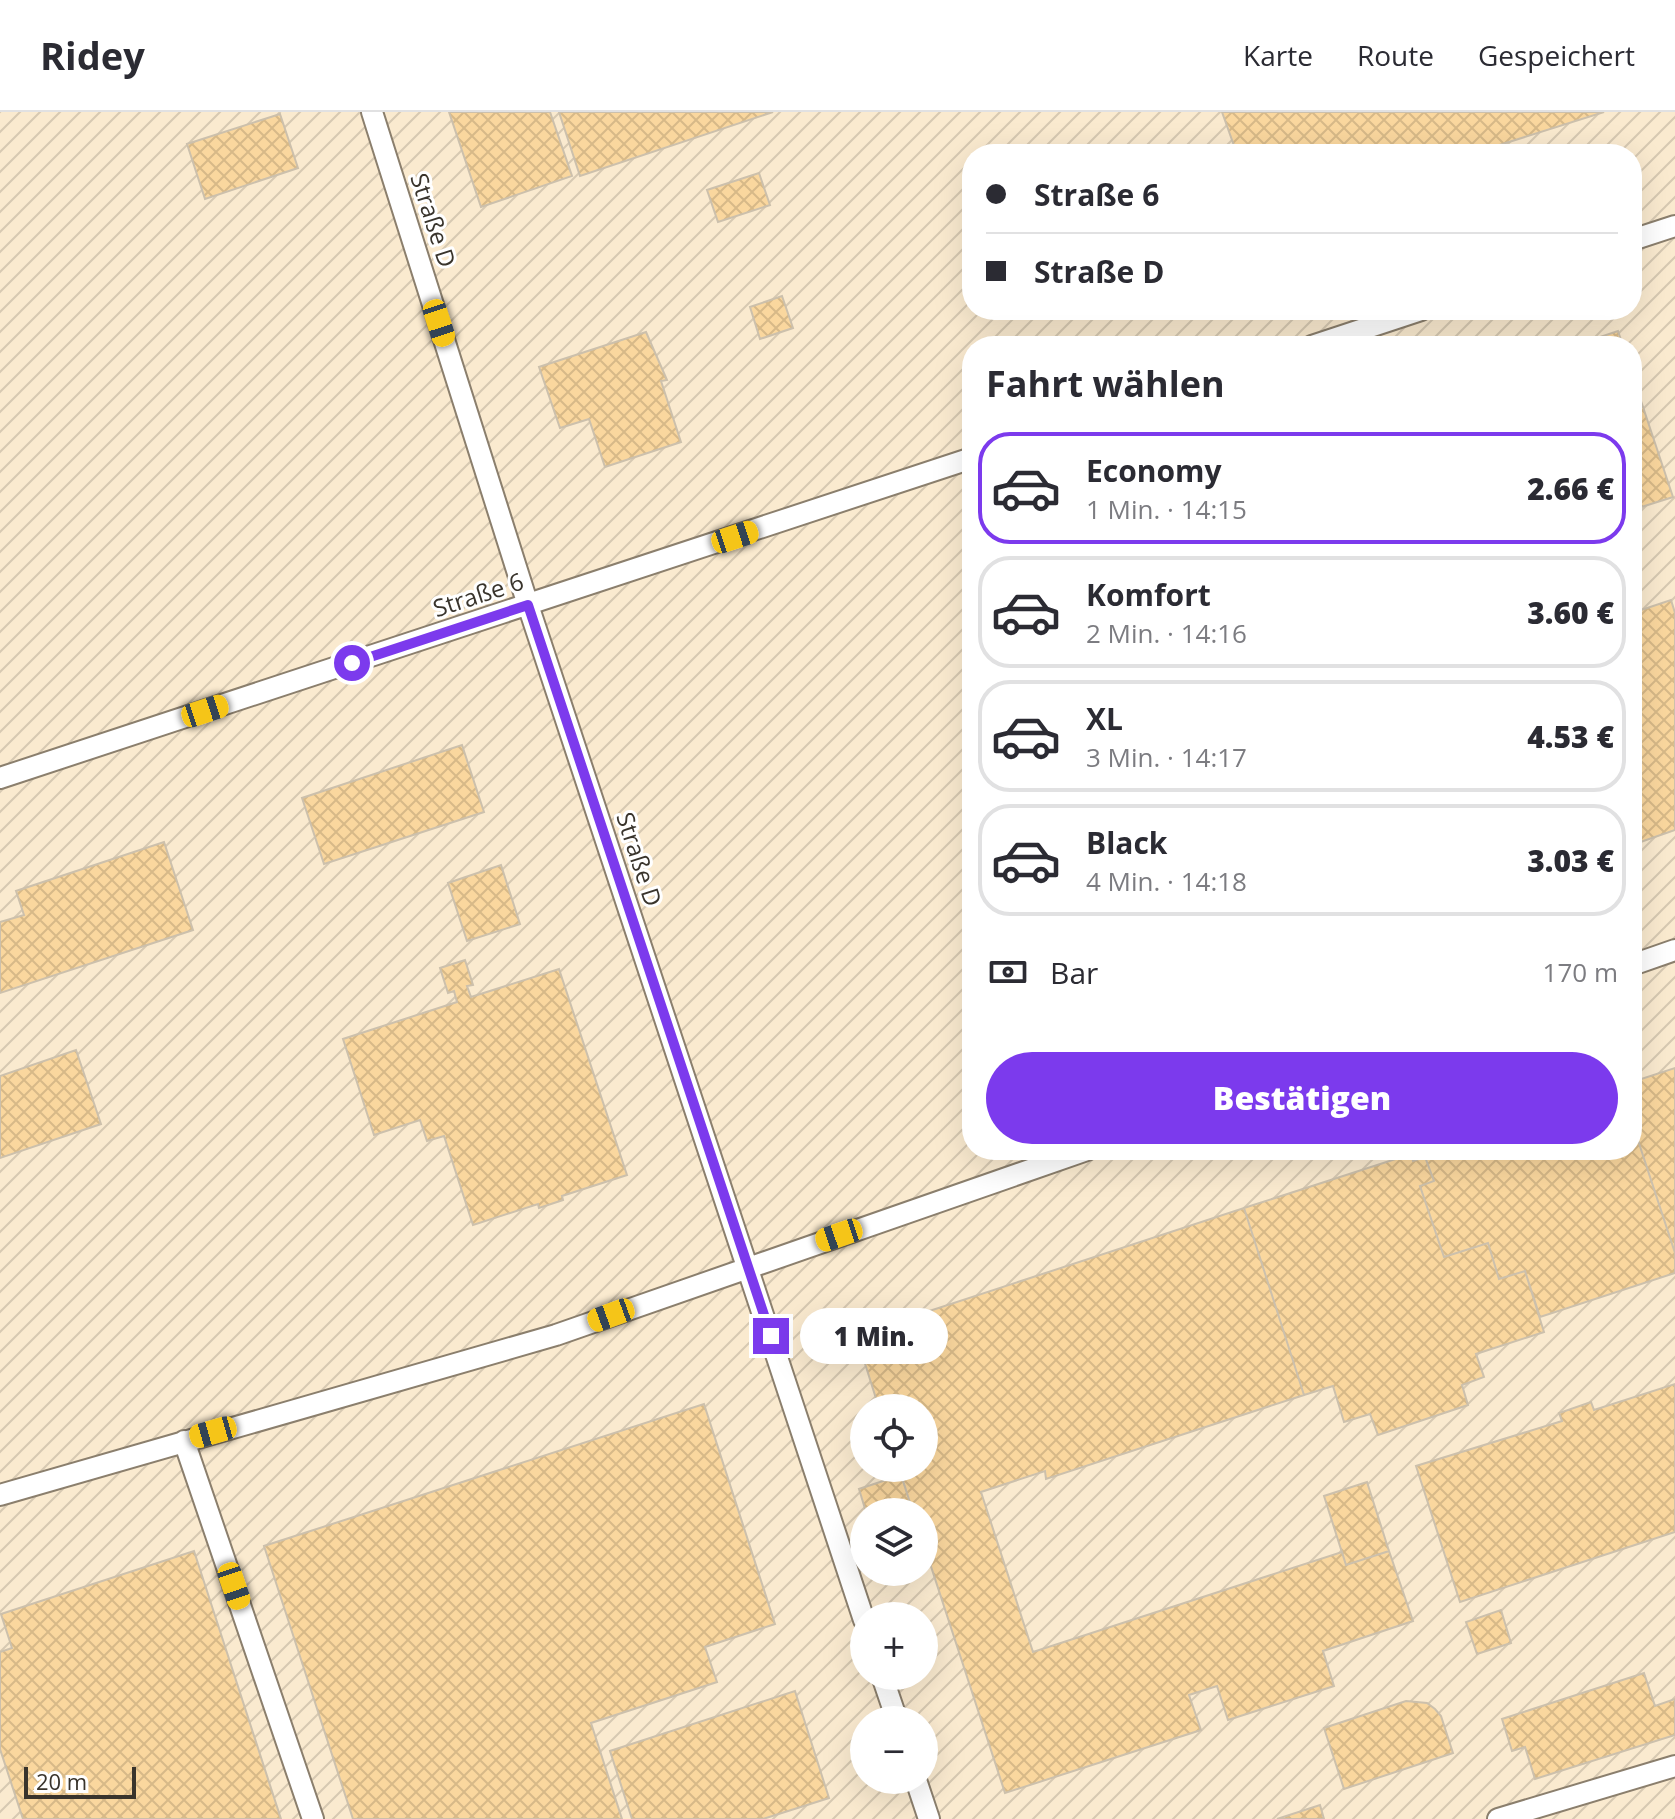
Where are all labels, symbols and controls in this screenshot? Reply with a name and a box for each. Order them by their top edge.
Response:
text: Ridey [40,29,145,81]
text: Karte [1243,36,1313,74]
text: Route [1357,36,1434,74]
text: Gespeichert [1478,36,1635,74]
street label: Straße D [403,169,465,271]
text: Straße 6 [1034,174,1159,215]
text: Straße D [1034,251,1164,292]
car [420,296,458,350]
text: Fahrt wählen [986,359,1225,408]
text: Economy [1086,450,1222,491]
icon: car [990,452,1062,524]
text: 2.66 € [1527,468,1614,509]
text: 1 Min. · 14:15 [1086,491,1247,527]
car [708,518,762,556]
street label: Straße 6 [429,564,527,624]
text: Komfort [1086,574,1211,615]
icon: car [990,576,1062,648]
text: 3.60 € [1527,592,1614,633]
text: 2 Min. · 14:16 [1086,615,1247,651]
route start [334,645,370,681]
car [178,692,232,730]
text: XL [1086,698,1123,739]
icon: car [990,700,1062,772]
text: 4.53 € [1527,716,1614,757]
text: 3 Min. · 14:17 [1086,739,1247,775]
street label: Straße D [609,808,671,910]
text: Black [1086,822,1167,863]
icon: car [990,824,1062,896]
text: 3.03 € [1527,840,1614,881]
text: 4 Min. · 14:18 [1086,863,1247,899]
icon: cash [986,950,1030,994]
text: Bar [1050,952,1098,993]
text: 170 m [1543,954,1618,990]
button: Bestätigen [986,1052,1618,1144]
car [812,1216,866,1254]
car [584,1296,638,1334]
callout: 1 Min. [799,1308,947,1364]
route end [753,1318,789,1354]
text: 1 Min. [834,1318,914,1354]
map controls [850,1394,938,1794]
button: locate [850,1394,938,1482]
car [187,1414,239,1450]
button: layers [850,1498,938,1586]
car [215,1559,253,1613]
button: + [850,1602,938,1690]
button: − [850,1706,938,1794]
scale bar [24,1763,136,1799]
text: 20 m [36,1766,87,1796]

